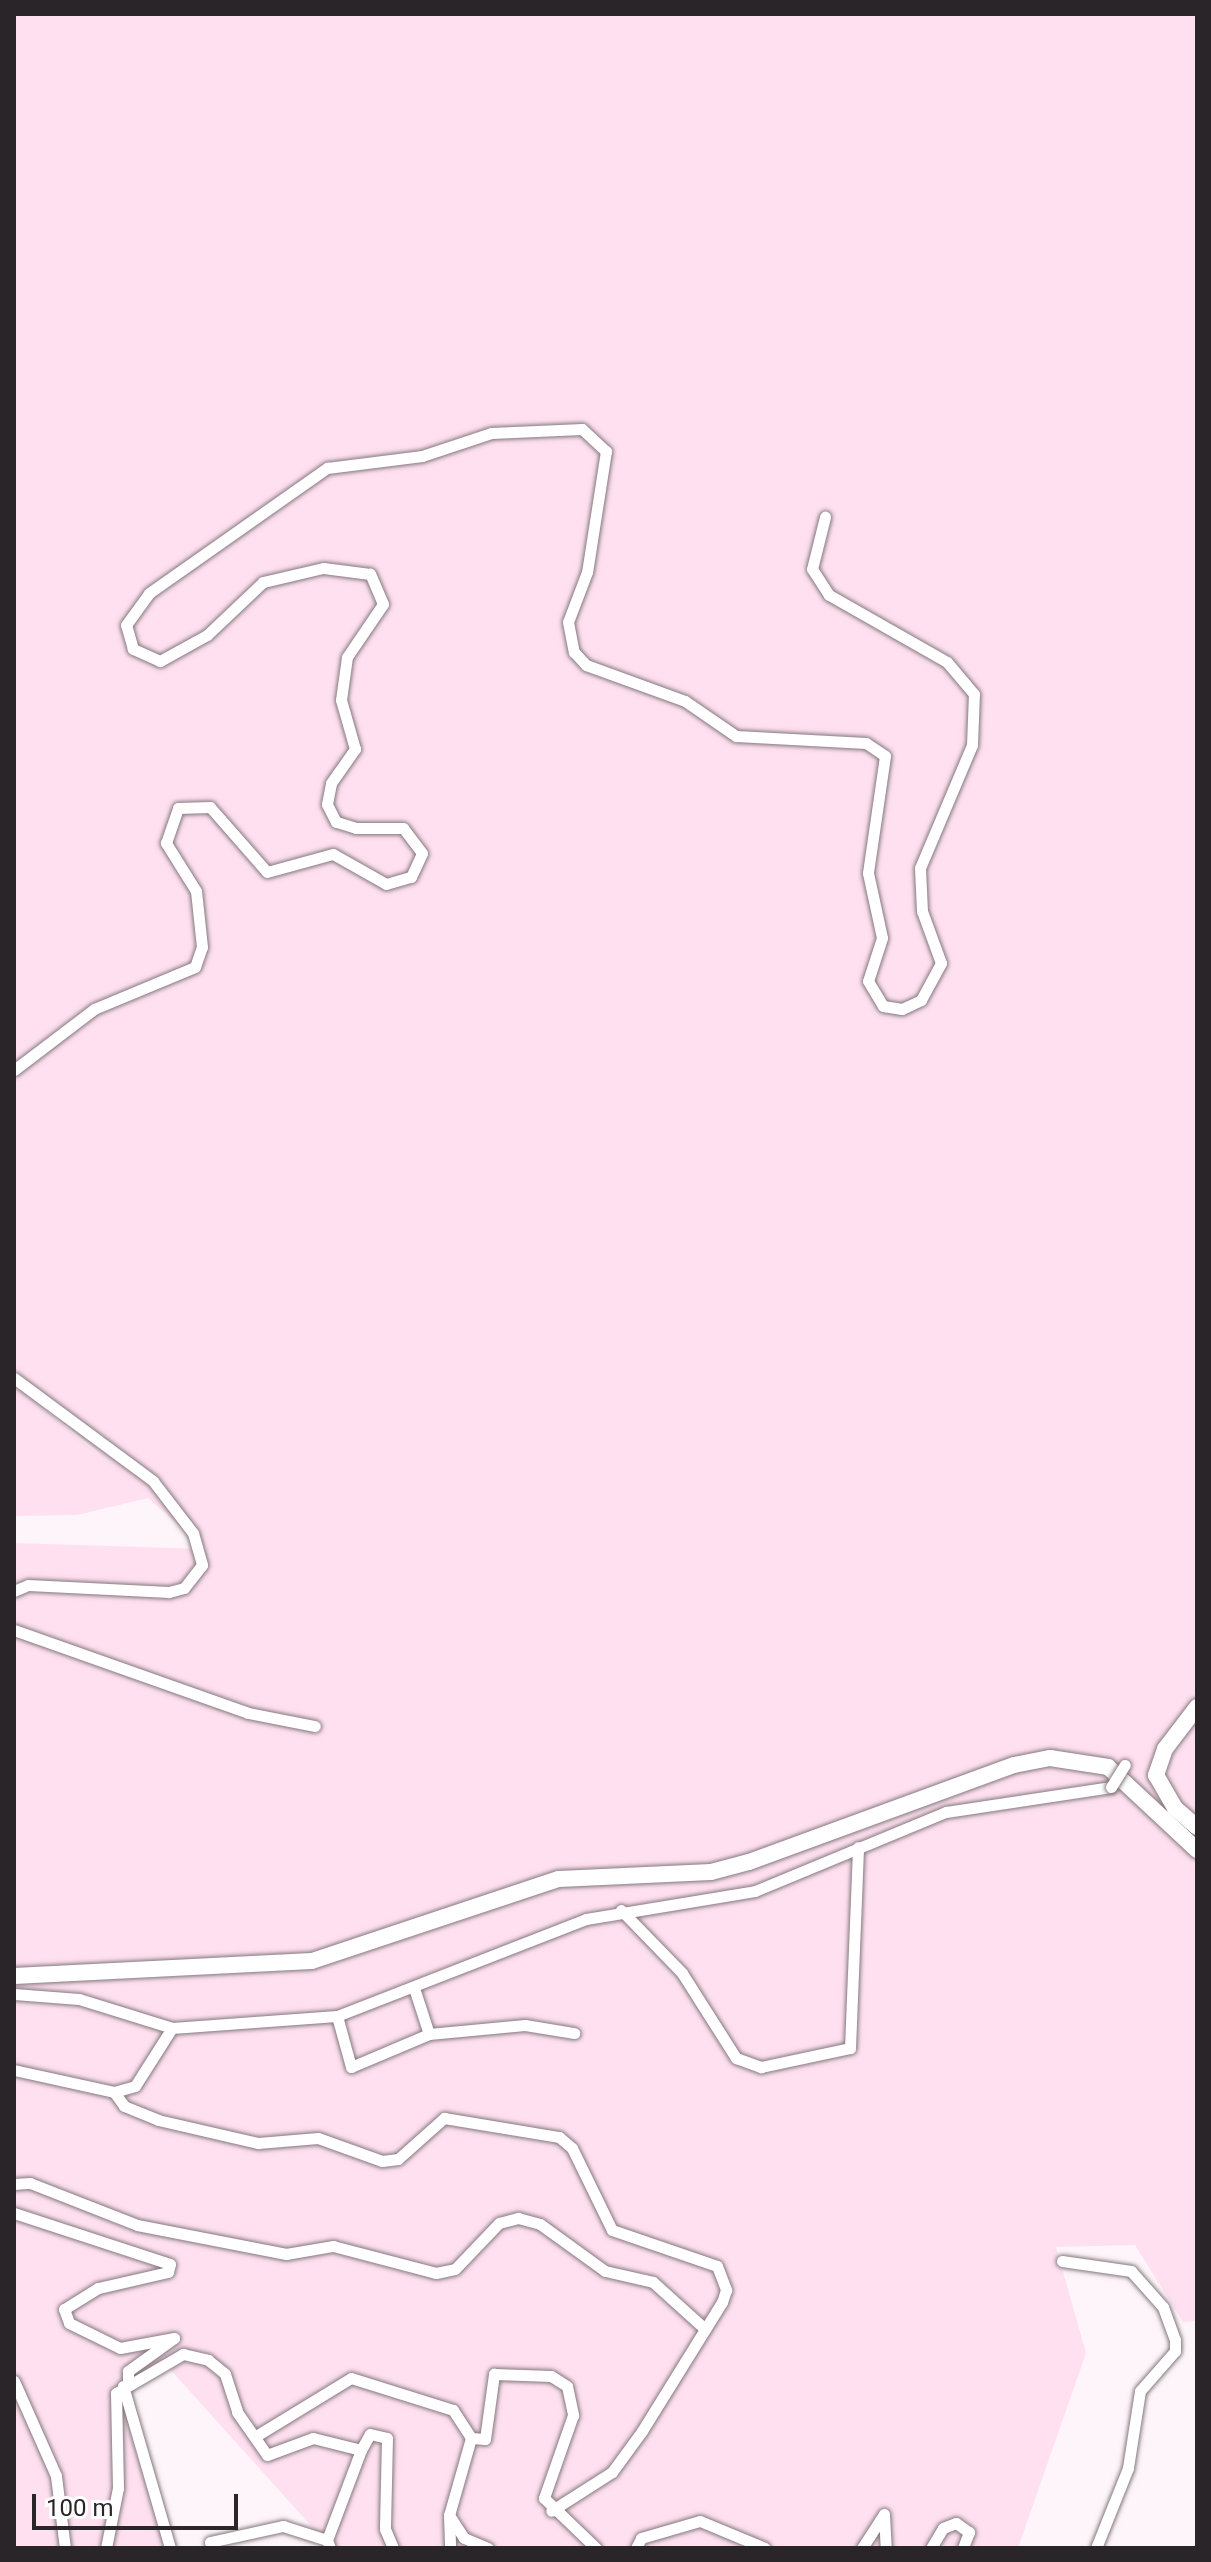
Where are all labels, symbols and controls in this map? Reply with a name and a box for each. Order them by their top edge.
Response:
scale bar [36,2478,242,2528]
text: 100 m [46,2494,113,2522]

